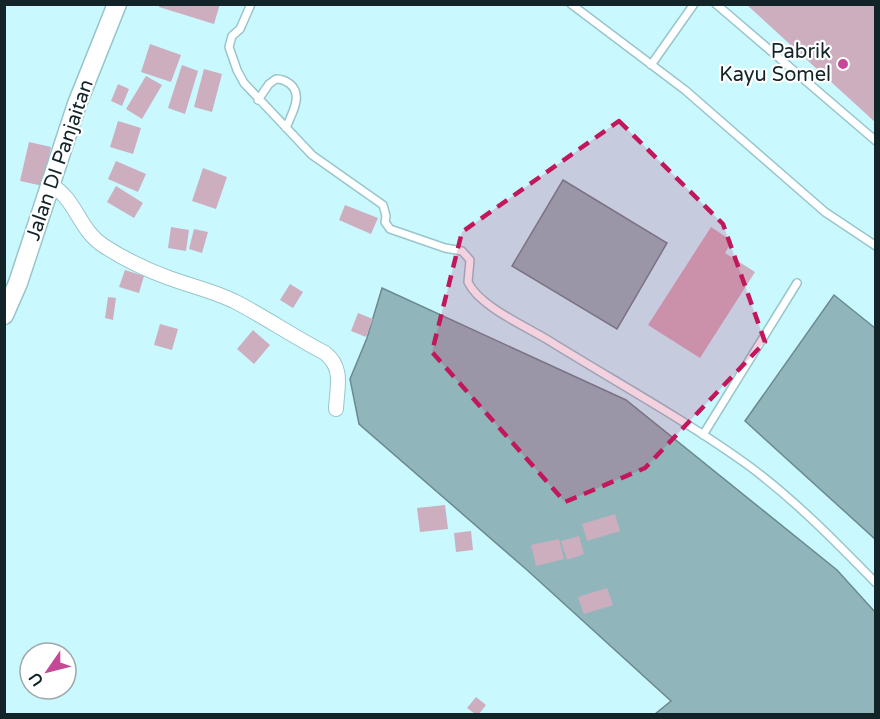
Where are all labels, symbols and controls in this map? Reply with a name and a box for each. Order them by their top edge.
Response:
place label: Pabrik Kayu Somel [719,40,831,87]
marker: Pabrik Kayu Somel [836,57,850,71]
street label: Jalan DI Panjaitan [21,76,99,244]
north arrow [18,641,78,701]
text: U [25,668,48,690]

